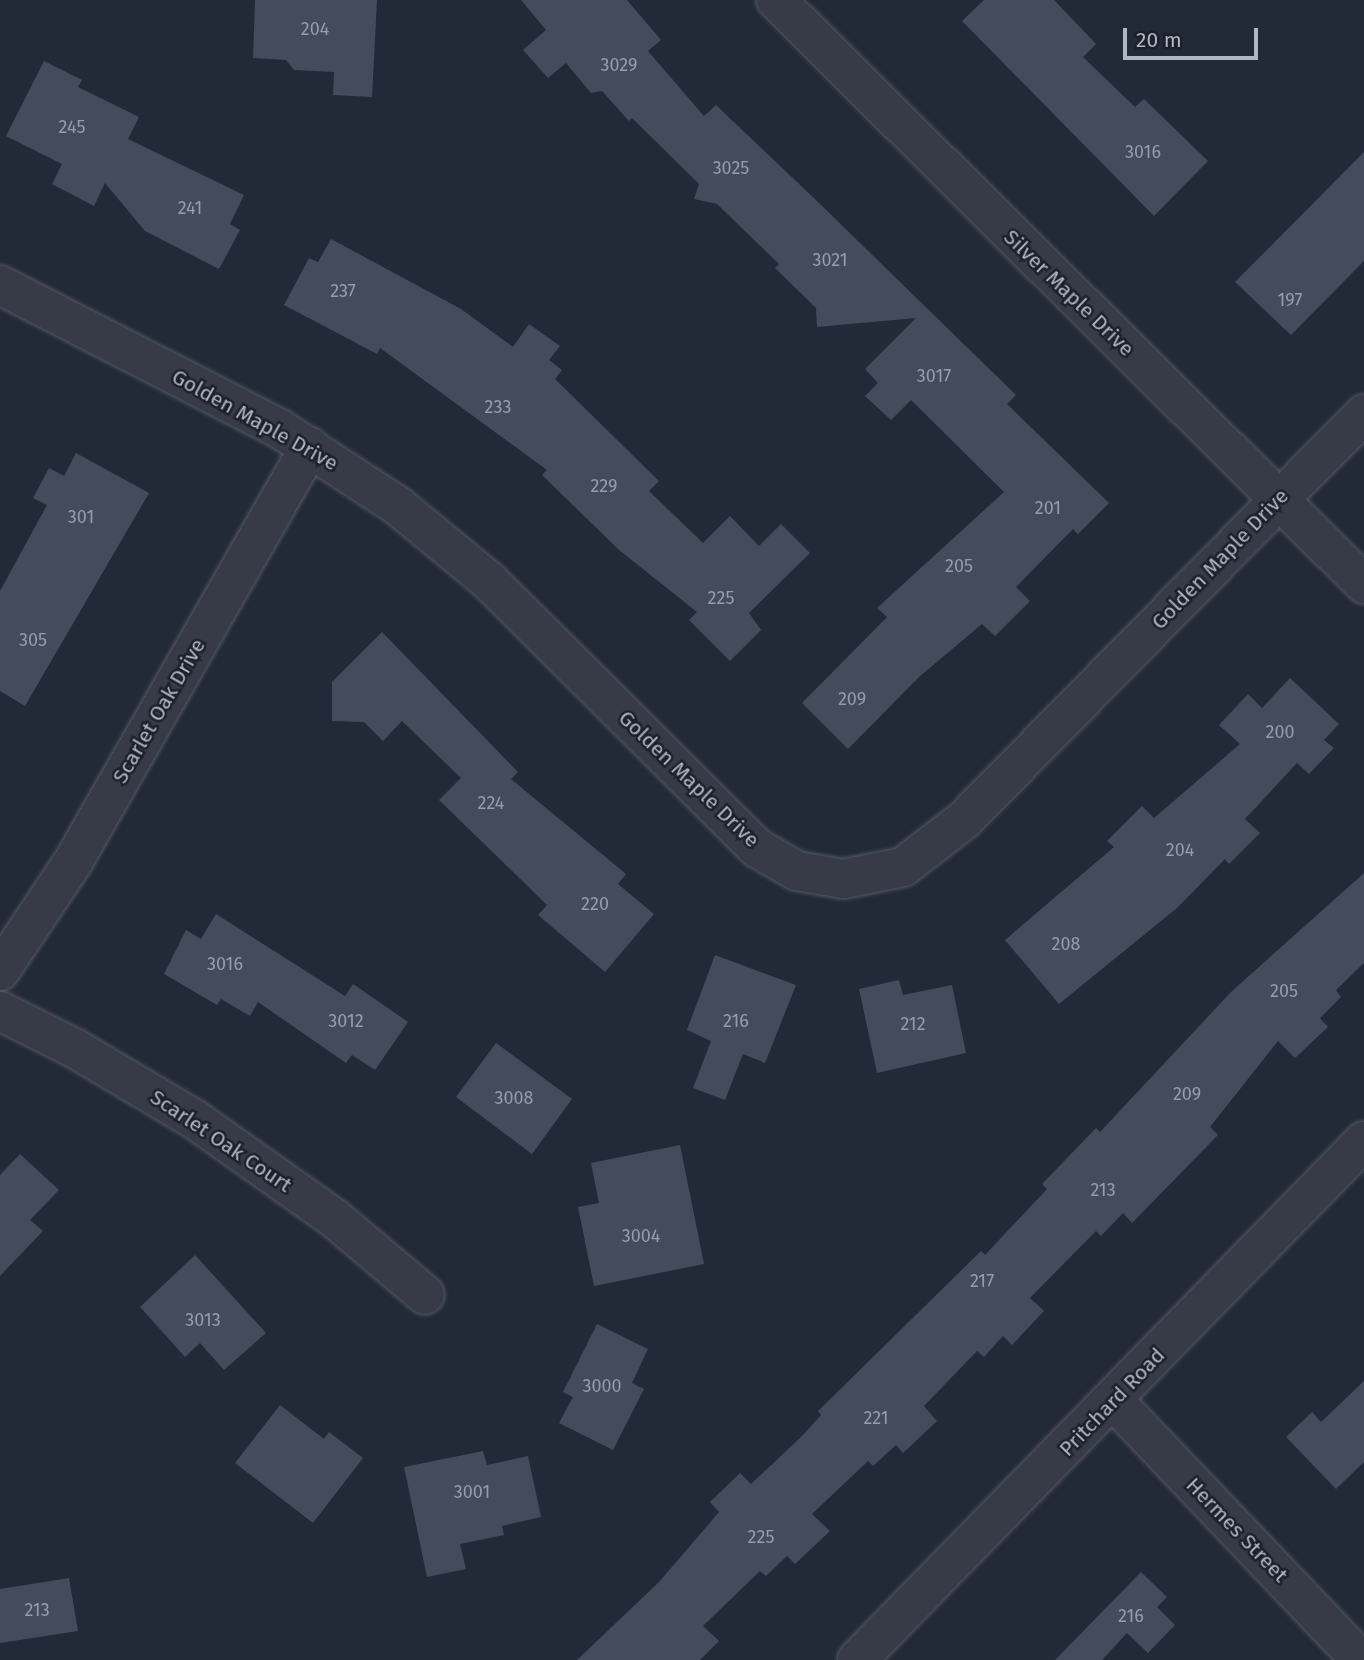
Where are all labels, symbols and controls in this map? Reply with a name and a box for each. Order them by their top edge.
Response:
scale bar [1126,14,1261,58]
house number: 204 [301,18,329,40]
text: 20 m [1136,27,1182,53]
house number: 3029 [601,54,637,76]
house number: 245 [59,116,85,138]
house number: 3016 [1125,141,1161,163]
house number: 3025 [713,157,749,179]
house number: 241 [178,197,202,219]
street label: Silver Maple Drive [999,224,1139,362]
house number: 3021 [812,249,848,271]
house number: 237 [330,280,356,302]
house number: 197 [1278,289,1302,311]
street label: Golden Maple Drive [168,364,342,476]
house number: 3017 [917,365,951,387]
house number: 233 [485,396,511,418]
house number: 229 [590,475,618,497]
street label: Golden Maple Drive [1146,483,1294,635]
house number: 201 [1035,497,1061,519]
house number: 301 [68,506,94,528]
house number: 205 [945,555,973,577]
house number: 225 [708,587,734,609]
house number: 305 [19,629,47,651]
street label: Scarlet Oak Drive [107,634,211,788]
house number: 209 [838,688,866,710]
street label: Golden Maple Drive [613,705,765,853]
house number: 200 [1266,721,1294,743]
house number: 224 [478,792,504,814]
house number: 204 [1166,839,1194,861]
house number: 220 [581,893,609,915]
house number: 208 [1052,933,1080,955]
house number: 3016 [207,953,243,975]
house number: 205 [1270,980,1298,1002]
house number: 3012 [328,1010,364,1032]
house number: 216 [723,1010,749,1032]
house number: 212 [900,1013,926,1035]
house number: 209 [1173,1083,1201,1105]
street label: Scarlet Oak Court [146,1084,296,1198]
house number: 3008 [495,1087,533,1109]
house number: 213 [1090,1179,1116,1201]
house number: 3004 [622,1225,660,1247]
house number: 217 [970,1270,994,1292]
house number: 3013 [185,1309,221,1331]
street label: Pritchard Road [1054,1343,1170,1461]
house number: 3000 [582,1375,622,1397]
house number: 221 [863,1407,889,1429]
street label: Hermes Street [1181,1472,1293,1588]
house number: 3001 [454,1481,490,1503]
house number: 225 [748,1526,774,1548]
house number: 213 [24,1599,50,1621]
house number: 216 [1118,1605,1144,1627]

